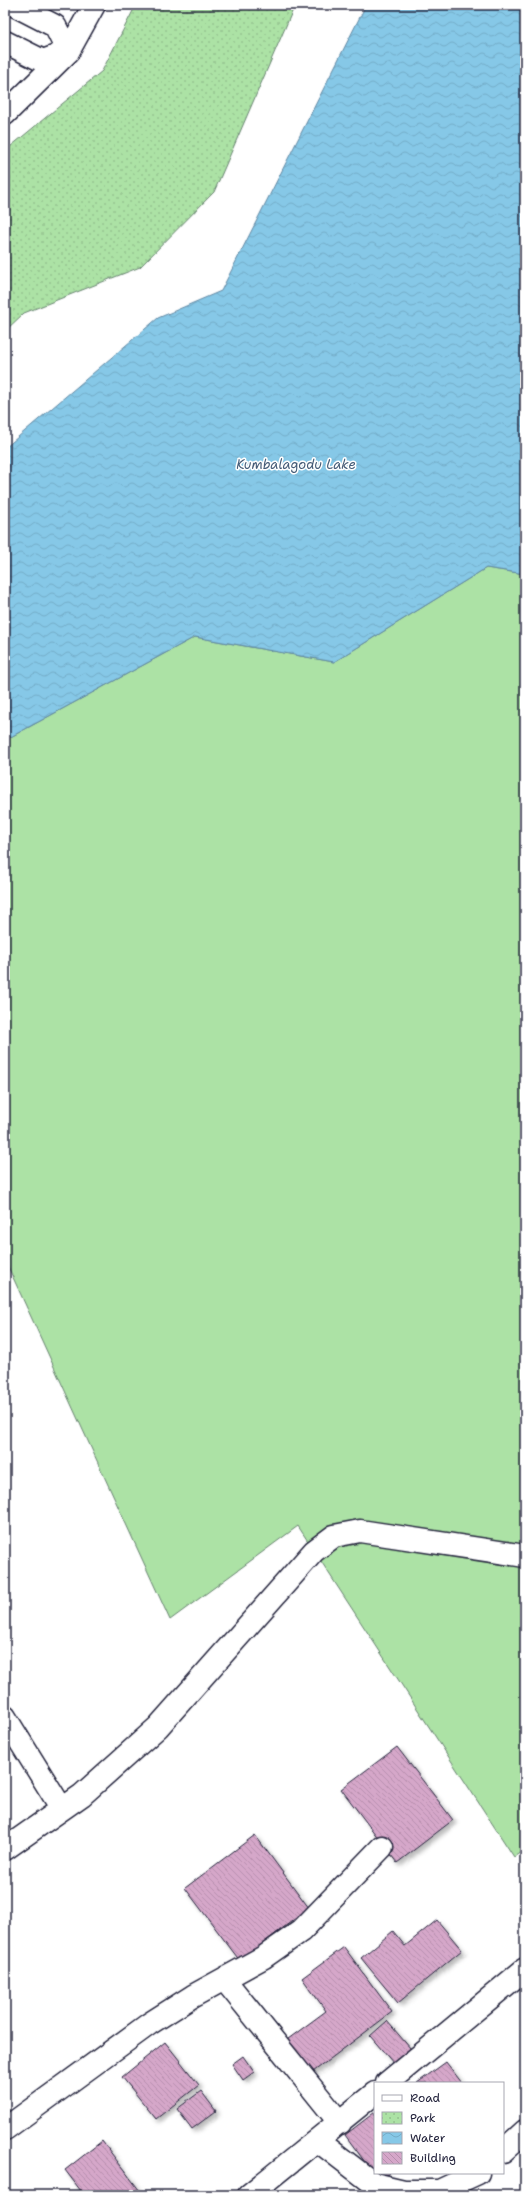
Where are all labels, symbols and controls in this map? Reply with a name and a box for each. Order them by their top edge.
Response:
water label: Kumbalagodu Lake [236,456,356,473]
legend [374,2082,504,2174]
text: Road [410,2090,441,2106]
text: Park [410,2110,436,2126]
text: Water [410,2130,446,2146]
text: Building [410,2150,456,2166]

